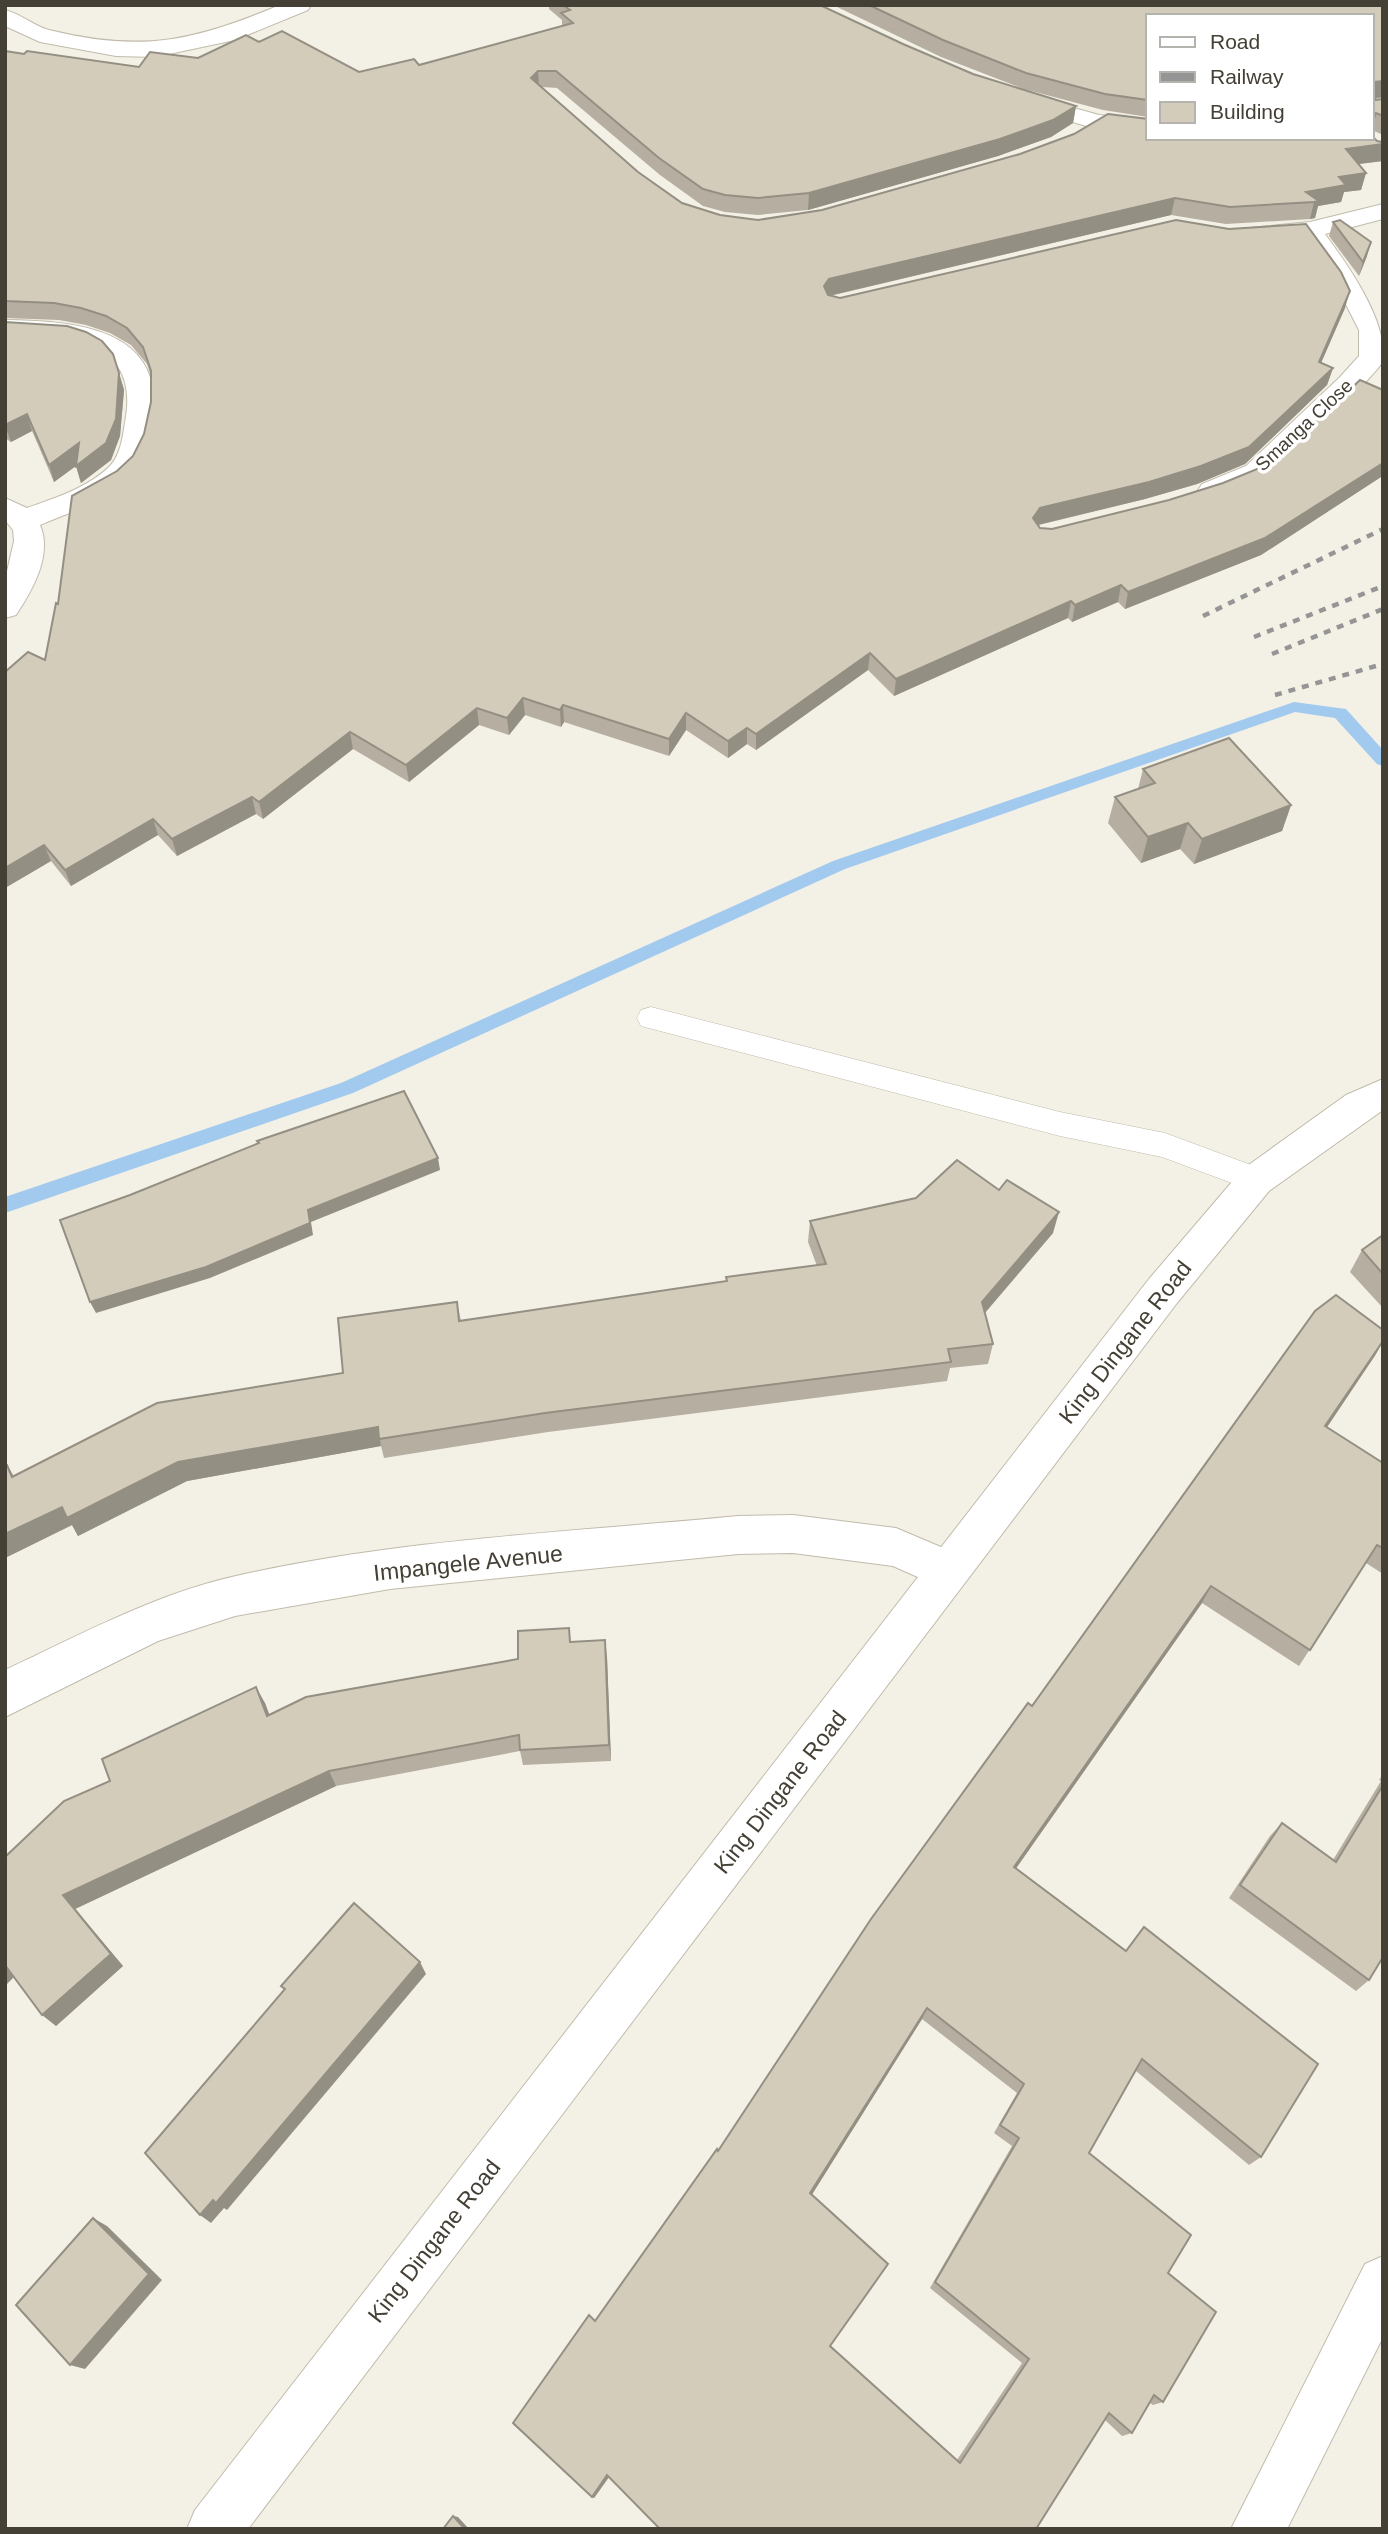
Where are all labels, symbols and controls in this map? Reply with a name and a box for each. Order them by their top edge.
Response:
legend [1146,14,1374,140]
text: Road [1210,30,1260,53]
text: Railway [1210,65,1284,88]
text: Building [1210,100,1285,123]
street label: Smanga Close [1251,375,1357,475]
street label: King Dingane Road [1053,1255,1197,1429]
street label: Impangele Avenue [372,1540,564,1586]
street label: King Dingane Road [708,1705,852,1879]
street label: King Dingane Road [362,2154,506,2328]

